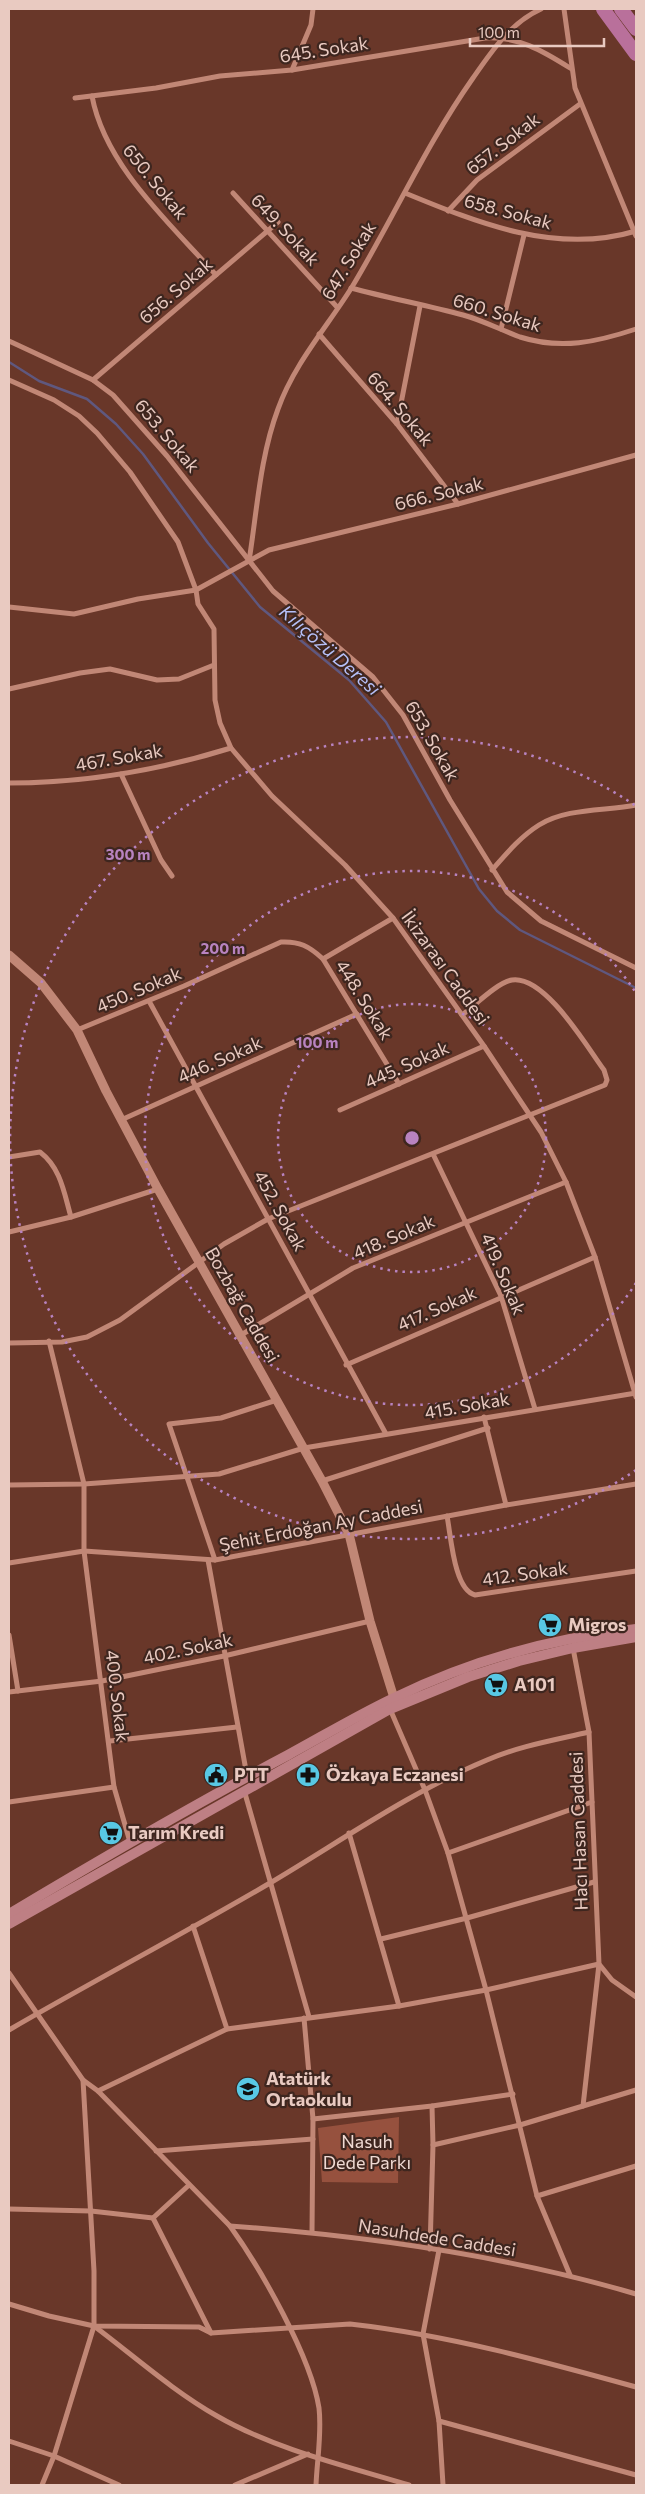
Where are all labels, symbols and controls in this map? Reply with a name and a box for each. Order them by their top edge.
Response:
scale bar [470,15,604,47]
text: 100 m [478,23,520,41]
street label: 645. Sokak [278,31,370,67]
street label: 657. Sokak [461,107,544,179]
street label: 650. Sokak [119,139,193,224]
street label: 649. Sokak [247,189,325,270]
street label: 658. Sokak [462,189,555,233]
street label: 647. Sokak [316,217,380,304]
street label: 656. Sokak [134,252,217,328]
street label: 660. Sokak [450,288,544,336]
street label: 664. Sokak [363,367,438,450]
street label: 653. Sokak [131,394,205,477]
street label: 666. Sokak [392,471,486,515]
water label: Kılıçözü Deresi [275,599,386,701]
street label: 653. Sokak [401,696,465,785]
street label: 467. Sokak [74,739,164,775]
text: 300 m [106,845,150,863]
street label: İkizarası Caddesi [397,906,494,1029]
text: 200 m [201,939,245,957]
street label: 448. Sokak [332,955,398,1044]
street label: 450. Sokak [93,961,185,1017]
street label: 446. Sokak [174,1031,265,1087]
text: 100 m [296,1033,338,1051]
street label: 445. Sokak [361,1036,452,1092]
centre of rings [403,1129,421,1147]
street label: 452. Sokak [250,1166,312,1255]
street label: 418. Sokak [349,1209,438,1263]
street label: 419. Sokak [477,1229,531,1318]
street label: Bozbağ Caddesi [201,1243,285,1366]
street label: 417. Sokak [394,1281,480,1335]
street label: 415. Sokak [423,1387,511,1423]
street label: Şehit Erdoğan Ay Caddesi [217,1495,424,1556]
street label: 412. Sokak [481,1556,569,1590]
supermarket icon: Migros [537,1612,563,1638]
place label: Migros [568,1613,626,1635]
street label: 402. Sokak [141,1628,235,1668]
street label: 400. Sokak [101,1649,135,1743]
supermarket icon: A101 [483,1672,509,1698]
place label: A101 [514,1673,555,1695]
street label: Hacı Hasan Caddesi [564,1751,592,1911]
public building icon: PTT [203,1762,229,1788]
pharmacy icon: Özkaya Eczanesi [295,1762,321,1788]
place label: PTT [234,1763,269,1785]
place label: Özkaya Eczanesi [326,1763,464,1785]
supermarket icon: Tarım Kredi [98,1820,124,1846]
place label: Tarım Kredi [128,1821,224,1843]
place label: Atatürk Ortaokulu [266,2067,352,2110]
school or university icon: Atatürk Ortaokulu [235,2076,261,2102]
park label: Nasuh Dede Parkı [323,2130,411,2173]
street label: Nasuhdede Caddesi [357,2214,518,2260]

